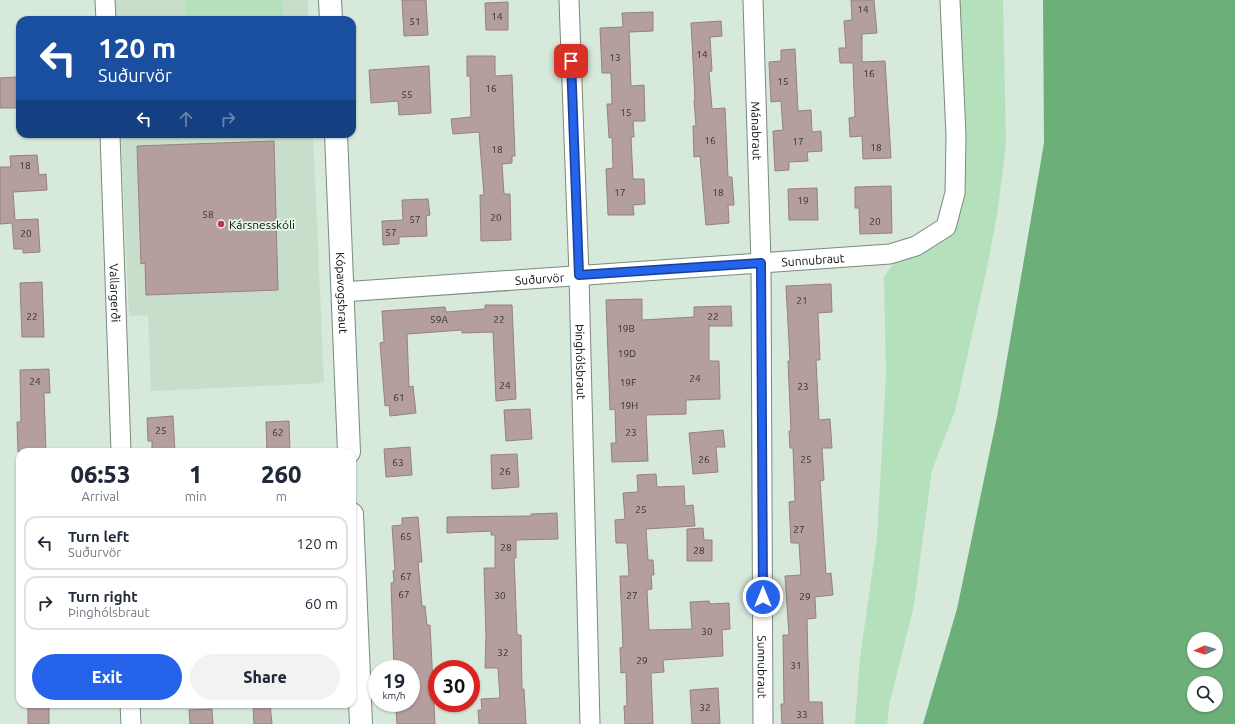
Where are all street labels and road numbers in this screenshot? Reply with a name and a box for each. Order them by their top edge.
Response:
street label: Mánabraut [750,101,764,161]
street label: Sunnubraut [781,251,845,268]
street label: Kópavogsbraut [334,252,351,334]
street label: Vallargerði [108,263,123,322]
street label: Suðurvör [515,270,565,286]
street label: Þinghólsbraut [574,324,589,400]
street label: Sunnubraut [756,635,769,699]

